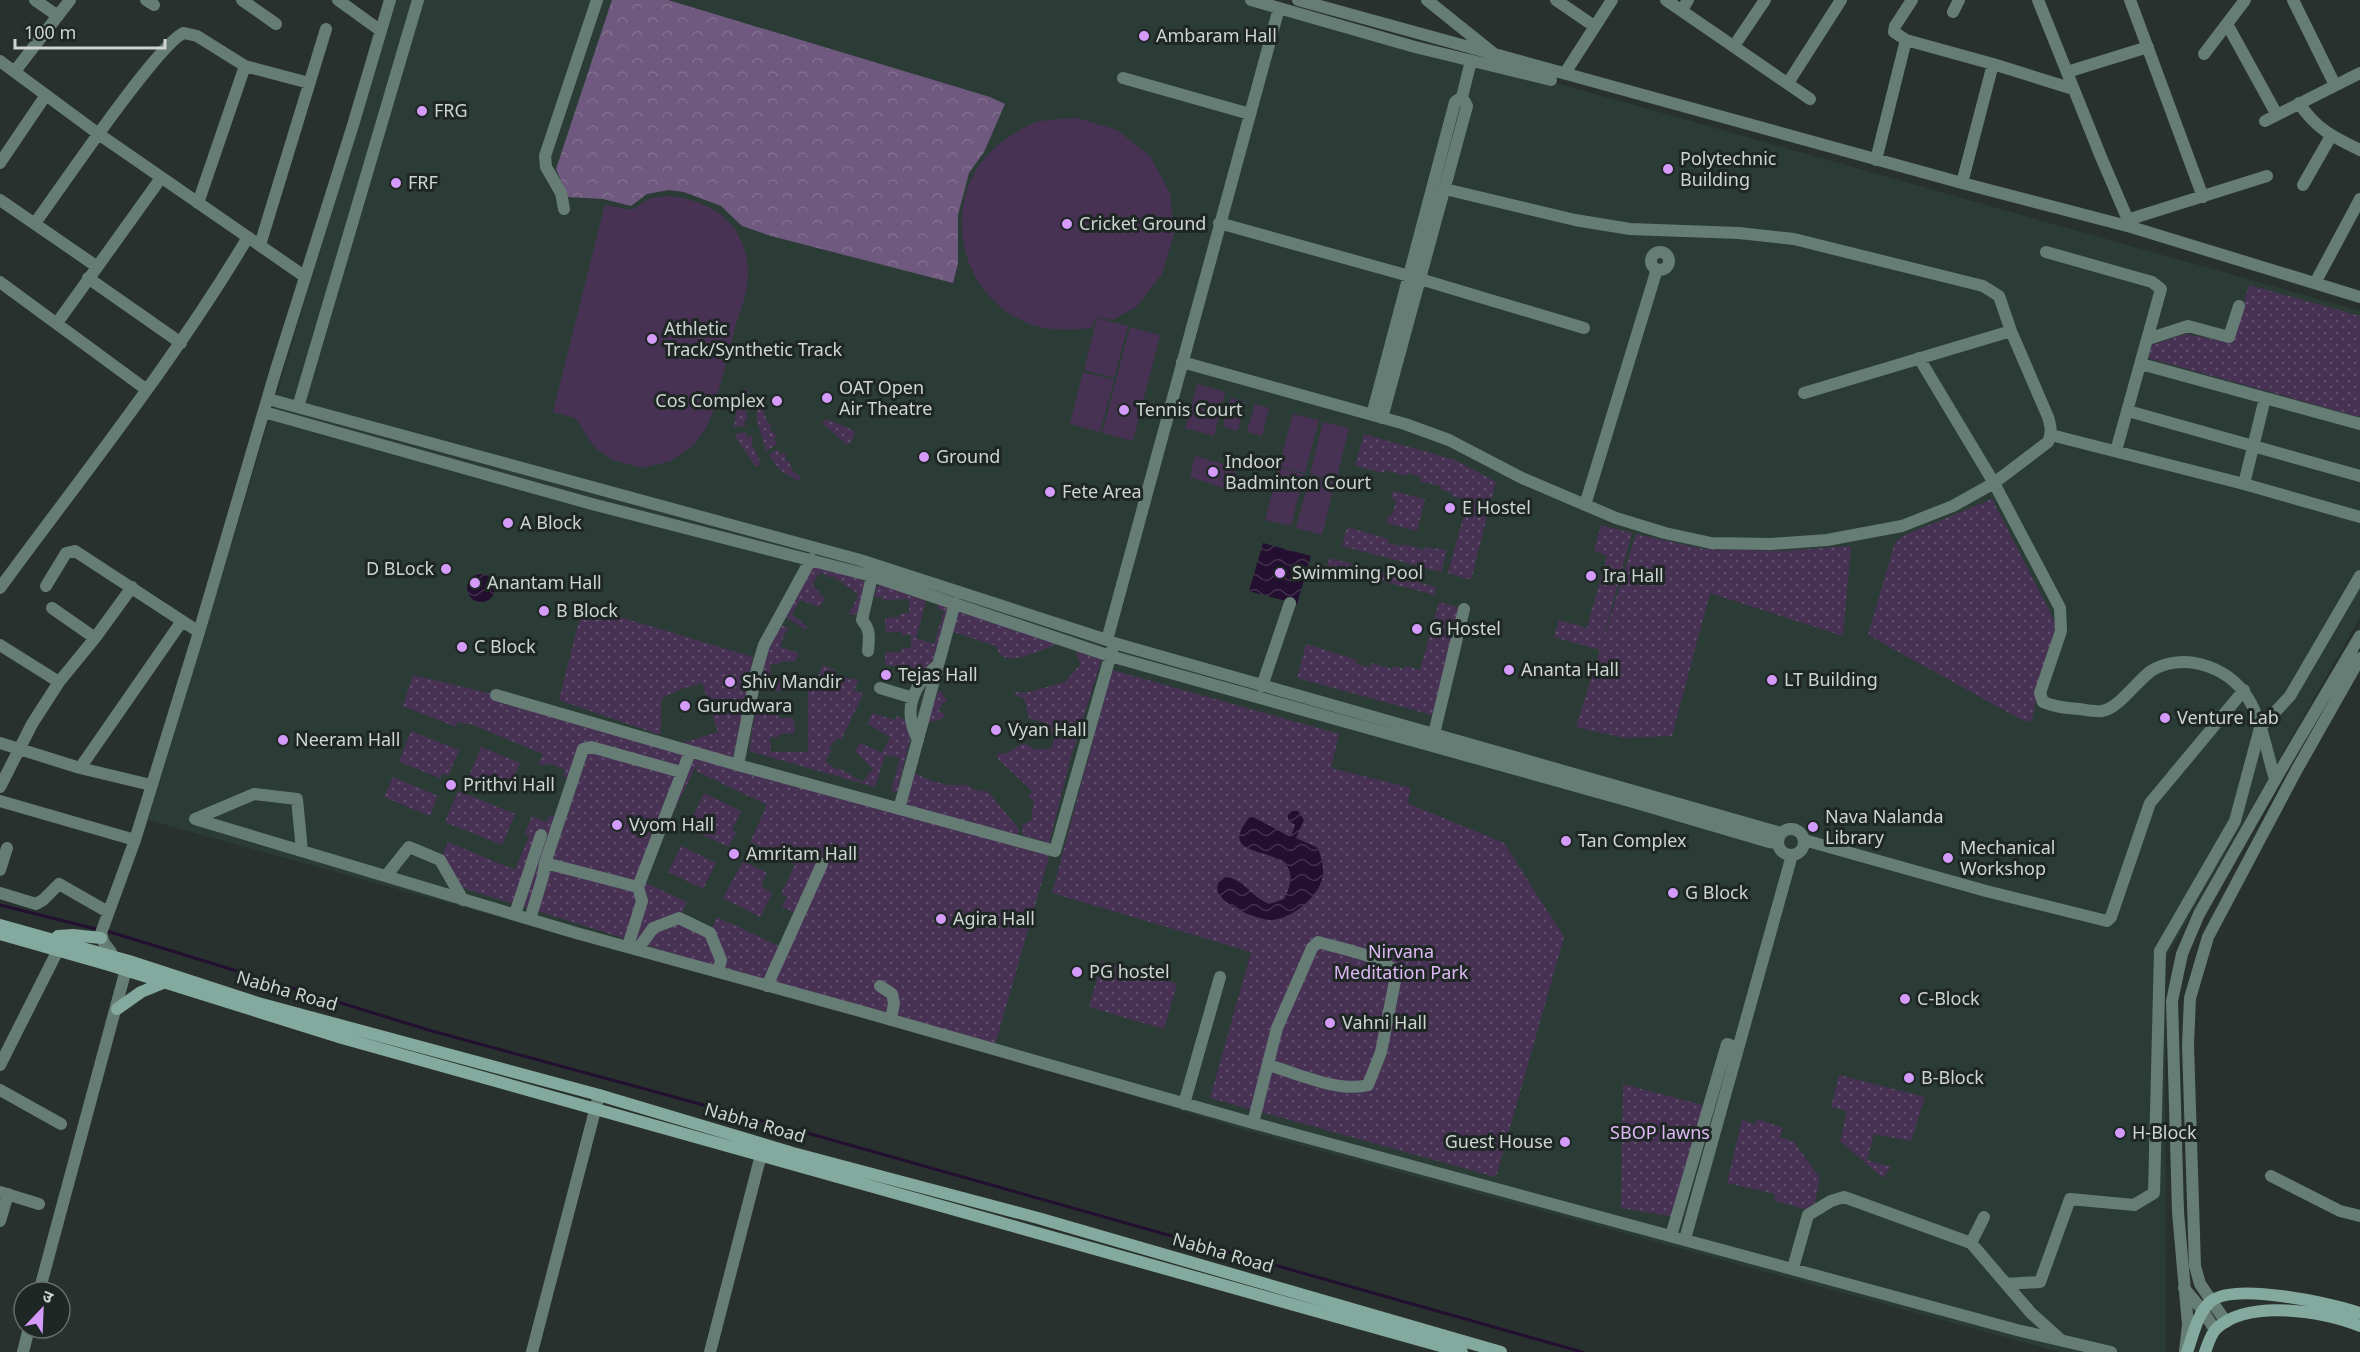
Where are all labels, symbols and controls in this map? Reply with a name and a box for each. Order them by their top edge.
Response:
scale bar [15,12,165,50]
text: 100 m [24,20,76,44]
place label: Ambaram Hall [1156,23,1277,47]
marker: Ambaram Hall [1137,29,1151,43]
place label: FRG [434,98,468,122]
marker: FRG [415,104,429,118]
place label: Polytechnic Building [1680,146,1777,191]
marker: Polytechnic Building [1661,162,1675,176]
place label: FRF [408,170,438,194]
marker: FRF [389,176,403,190]
place label: Cricket Ground [1079,211,1206,235]
marker: Cricket Ground [1060,217,1074,231]
place label: Athletic Track/Synthetic Track [664,316,843,361]
marker: Athletic Track/Synthetic Track [645,332,659,346]
place label: OAT Open Air Theatre [839,375,932,420]
place label: Cos Complex [655,388,765,412]
marker: OAT Open Air Theatre [820,391,834,405]
marker: Cos Complex [770,394,784,408]
place label: Tennis Court [1136,397,1243,421]
marker: Tennis Court [1117,403,1131,417]
place label: Ground [936,444,1000,468]
place label: Indoor Badminton Court [1225,449,1371,494]
marker: Ground [917,450,931,464]
marker: Indoor Badminton Court [1206,465,1220,479]
place label: Fete Area [1062,479,1142,503]
marker: Fete Area [1043,485,1057,499]
place label: E Hostel [1462,495,1531,519]
marker: E Hostel [1443,501,1457,515]
place label: A Block [520,510,582,534]
marker: A Block [501,516,515,530]
place label: D BLock [366,556,434,580]
place label: Swimming Pool [1292,560,1423,584]
marker: D BLock [439,562,453,576]
place label: Ira Hall [1603,563,1664,587]
marker: Swimming Pool [1273,566,1287,580]
marker: Ira Hall [1584,569,1598,583]
place label: Anantam Hall [487,570,602,594]
marker: Anantam Hall [468,576,482,590]
place label: B Block [556,598,618,622]
marker: B Block [537,604,551,618]
place label: G Hostel [1429,616,1501,640]
marker: G Hostel [1410,622,1424,636]
place label: C Block [474,634,536,658]
marker: C Block [455,640,469,654]
place label: Ananta Hall [1521,657,1619,681]
place label: Tejas Hall [898,662,978,686]
marker: Ananta Hall [1502,663,1516,677]
place label: LT Building [1784,667,1878,691]
marker: Tejas Hall [879,668,893,682]
place label: Shiv Mandir [742,669,843,693]
marker: LT Building [1765,673,1779,687]
marker: Shiv Mandir [723,675,737,689]
place label: Gurudwara [697,693,792,717]
marker: Gurudwara [678,699,692,713]
place label: Venture Lab [2177,705,2279,729]
marker: Venture Lab [2158,711,2172,725]
place label: Vyan Hall [1008,717,1087,741]
marker: Vyan Hall [989,723,1003,737]
place label: Neeram Hall [295,727,400,751]
marker: Neeram Hall [276,733,290,747]
place label: Prithvi Hall [463,772,555,796]
marker: Prithvi Hall [444,778,458,792]
place label: Nava Nalanda Library [1825,804,1944,849]
place label: Vyom Hall [629,812,714,836]
marker: Vyom Hall [610,818,624,832]
marker: Nava Nalanda Library [1806,820,1820,834]
place label: Tan Complex [1578,828,1687,852]
marker: Tan Complex [1559,834,1573,848]
place label: Mechanical Workshop [1960,835,2056,880]
place label: Amritam Hall [746,841,857,865]
marker: Amritam Hall [727,847,741,861]
marker: Mechanical Workshop [1941,851,1955,865]
place label: G Block [1685,880,1749,904]
marker: G Block [1666,886,1680,900]
place label: Agira Hall [953,906,1035,930]
marker: Agira Hall [934,912,948,926]
park label: Nirvana Meditation Park [1334,939,1469,984]
place label: PG hostel [1089,959,1170,983]
street label: Nabha Road [234,964,341,1016]
marker: PG hostel [1070,965,1084,979]
place label: C-Block [1917,986,1980,1010]
marker: C-Block [1898,992,1912,1006]
place label: Vahni Hall [1342,1010,1427,1034]
marker: Vahni Hall [1323,1016,1337,1030]
place label: B-Block [1921,1065,1984,1089]
marker: B-Block [1902,1071,1916,1085]
street label: Nabha Road [702,1096,809,1148]
park label: SBOP lawns [1610,1120,1710,1144]
place label: H-Block [2132,1120,2197,1144]
marker: H-Block [2113,1126,2127,1140]
place label: Guest House [1445,1129,1553,1153]
marker: Guest House [1558,1135,1572,1149]
street label: Nabha Road [1170,1226,1277,1278]
north arrow [12,1280,72,1340]
text: उ [39,1284,57,1308]

